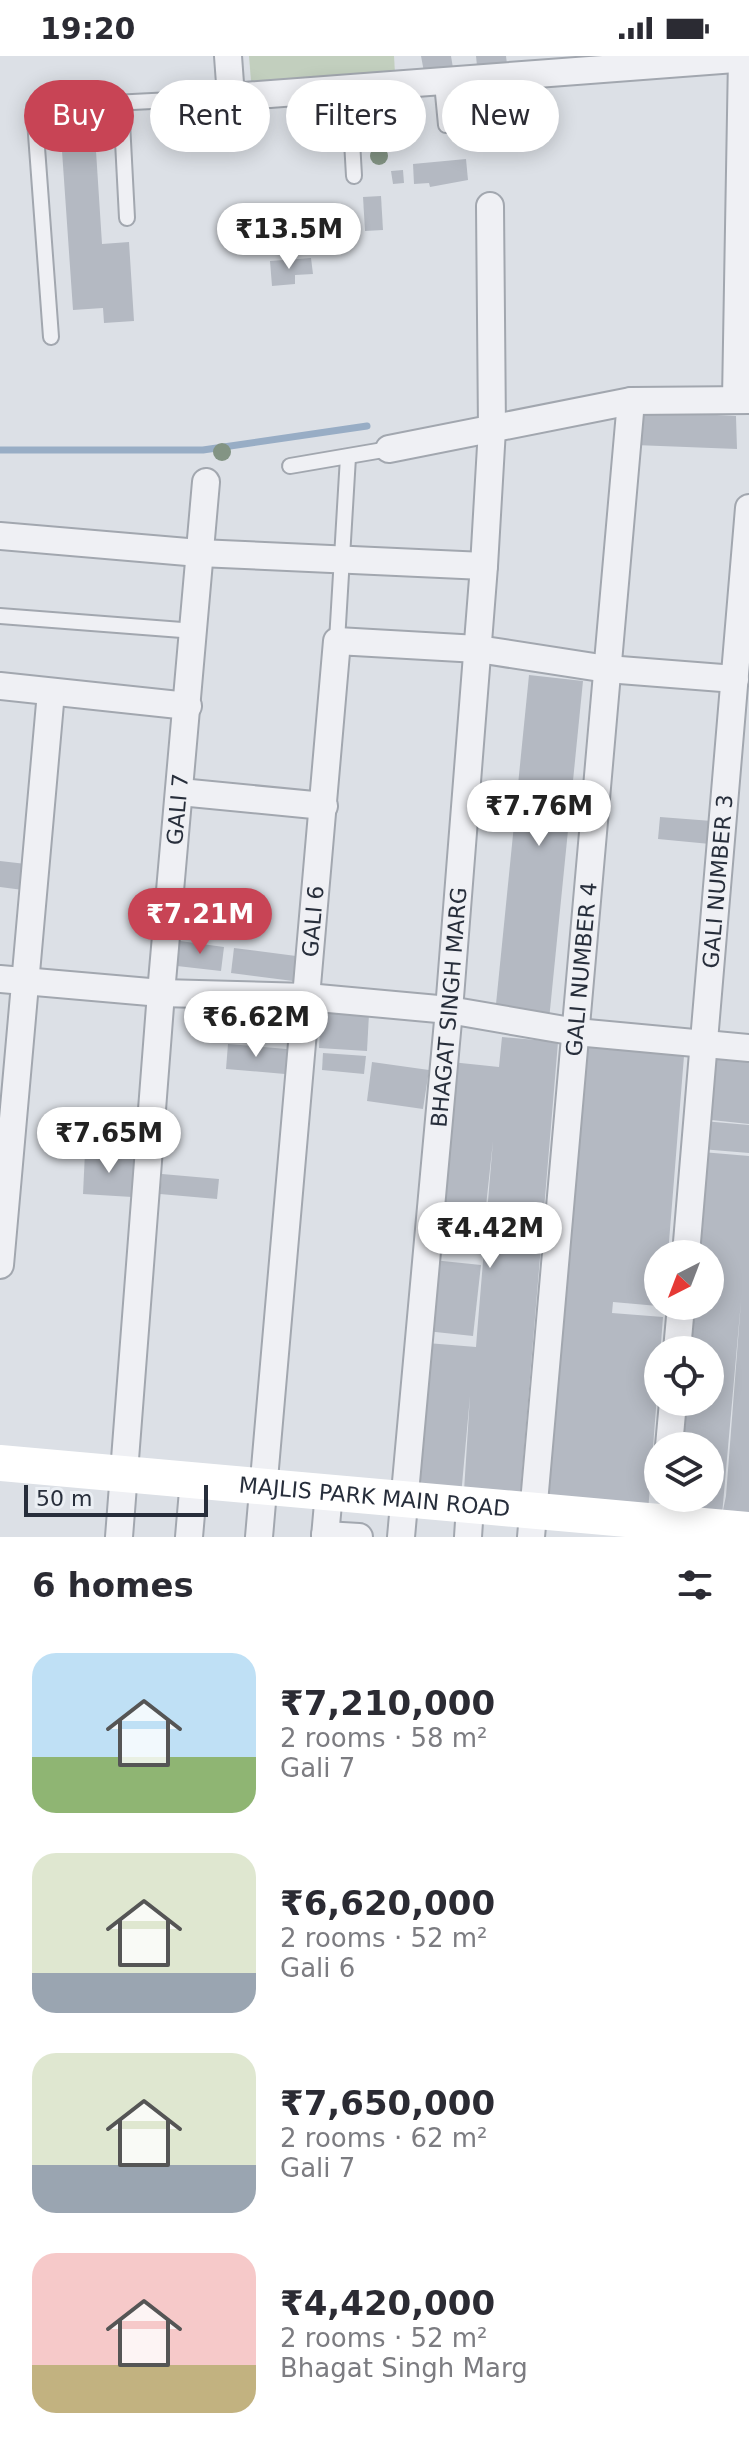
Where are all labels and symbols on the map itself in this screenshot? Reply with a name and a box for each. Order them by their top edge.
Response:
pin: ₹13.5M [224,203,354,271]
street label: GALI 7 [162,772,193,846]
pin: ₹7.76M [474,780,604,848]
street label: GALI NUMBER 3 [698,793,738,969]
street label: GALI NUMBER 4 [561,881,602,1057]
street label: GALI 6 [298,884,329,958]
street label: BHAGAT SINGH MARG [426,886,472,1128]
pin: ₹7.21M [135,888,265,956]
pin: ₹6.62M [191,991,321,1059]
pin: ₹7.65M [44,1107,174,1175]
pin: ₹4.42M [425,1202,555,1270]
north arrow [644,1240,724,1320]
street label: MAJLIS PARK MAIN ROAD [238,1472,511,1522]
scale bar [24,1481,208,1517]

